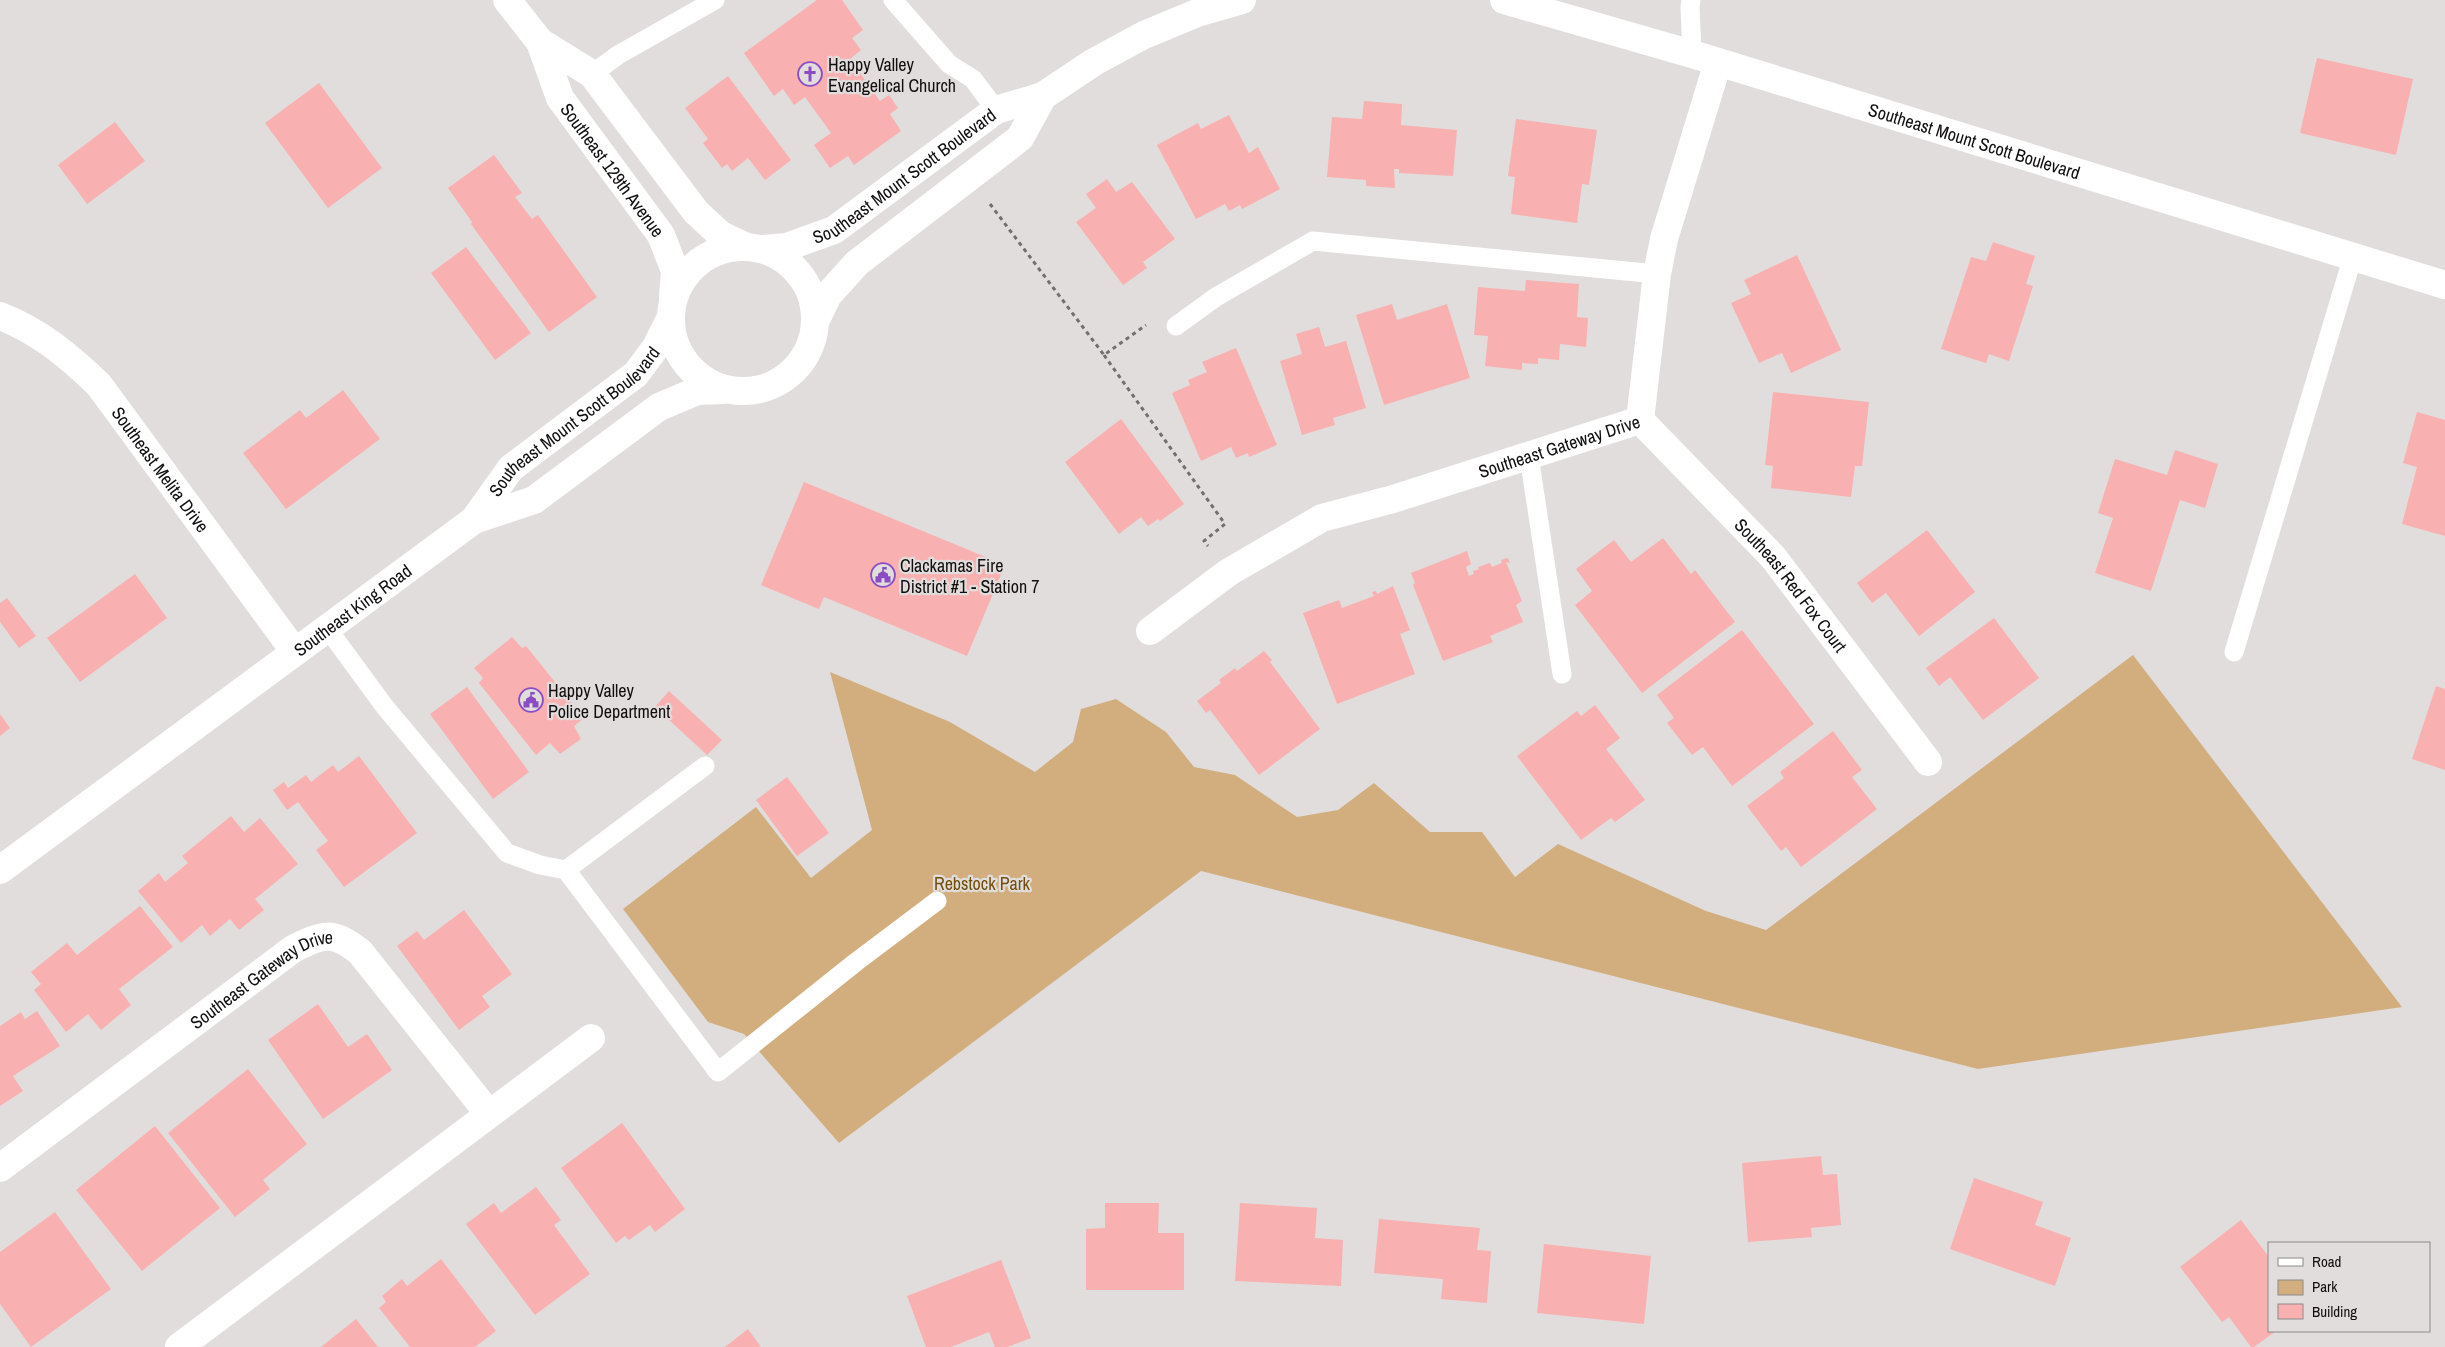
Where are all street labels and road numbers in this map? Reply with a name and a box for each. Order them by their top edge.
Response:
street label: Southeast Mount Scott Boulevard [1865,96,2083,185]
street label: Southeast 129th Avenue [555,98,671,242]
street label: Southeast Mount Scott Boulevard [809,102,1001,249]
street label: Southeast Mount Scott Boulevard [482,341,665,501]
street label: Southeast Melita Drive [106,401,215,537]
street label: Southeast Gateway Drive [1475,408,1643,483]
street label: Southeast Red Fox Court [1729,512,1853,657]
street label: Southeast King Road [288,558,416,662]
street label: Southeast Gateway Drive [185,924,333,1034]

